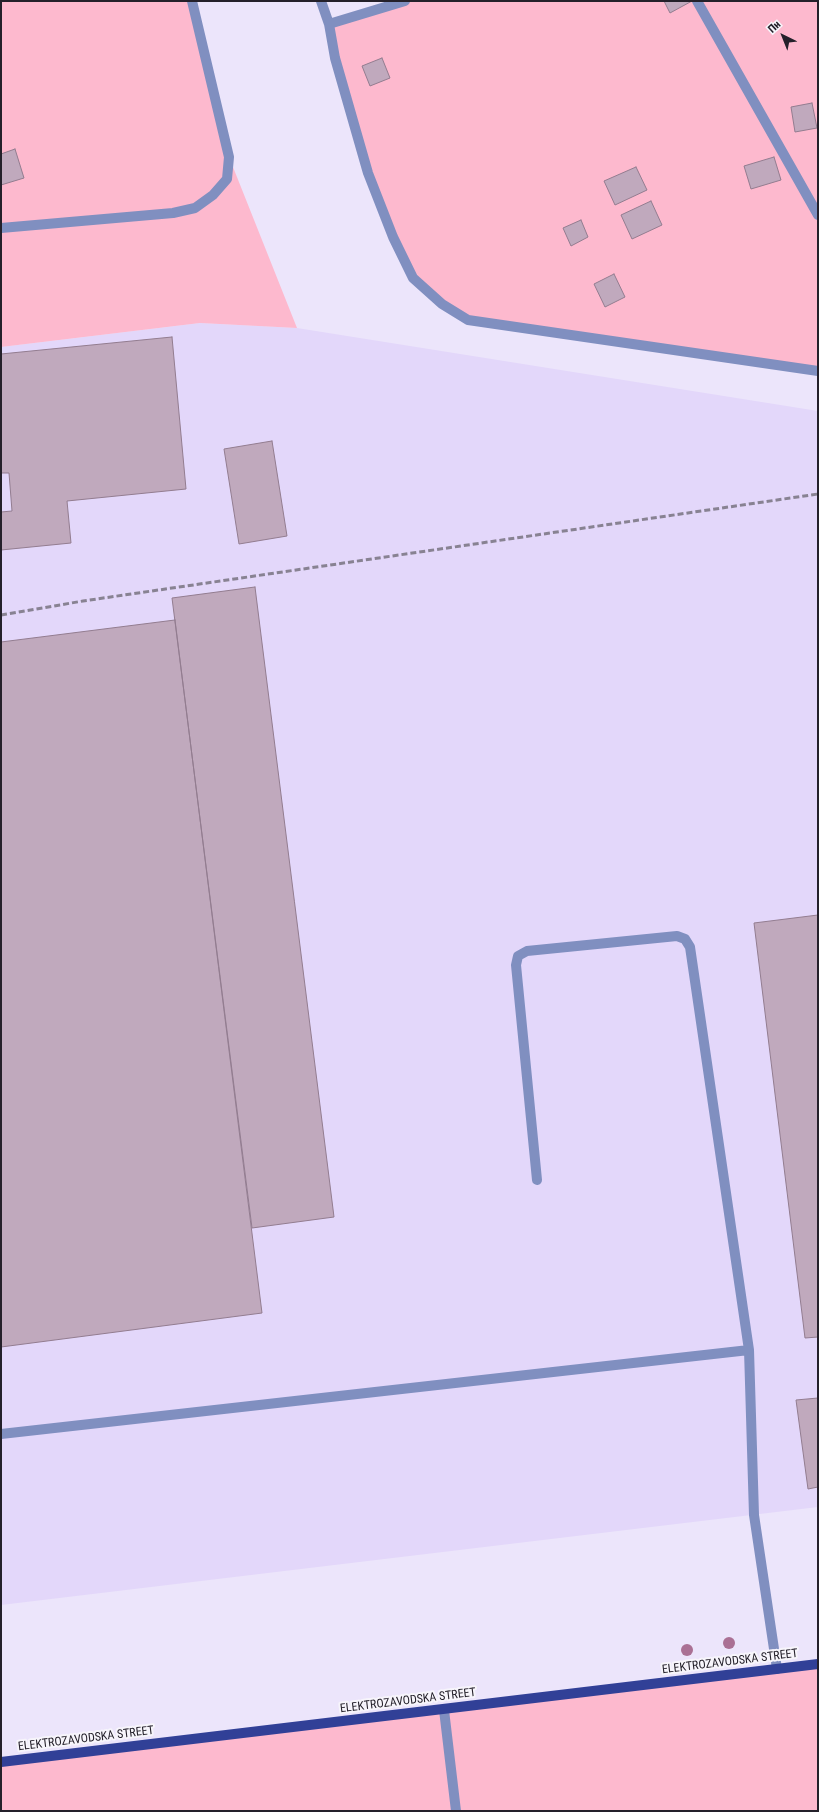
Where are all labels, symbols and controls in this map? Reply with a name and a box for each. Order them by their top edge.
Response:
north arrow [763,16,803,56]
text: Пн [766,18,783,36]
street label: ELEKTROZAVODSKA STREET [661,1647,799,1677]
street label: ELEKTROZAVODSKA STREET [339,1686,477,1716]
street label: ELEKTROZAVODSKA STREET [17,1724,155,1754]

